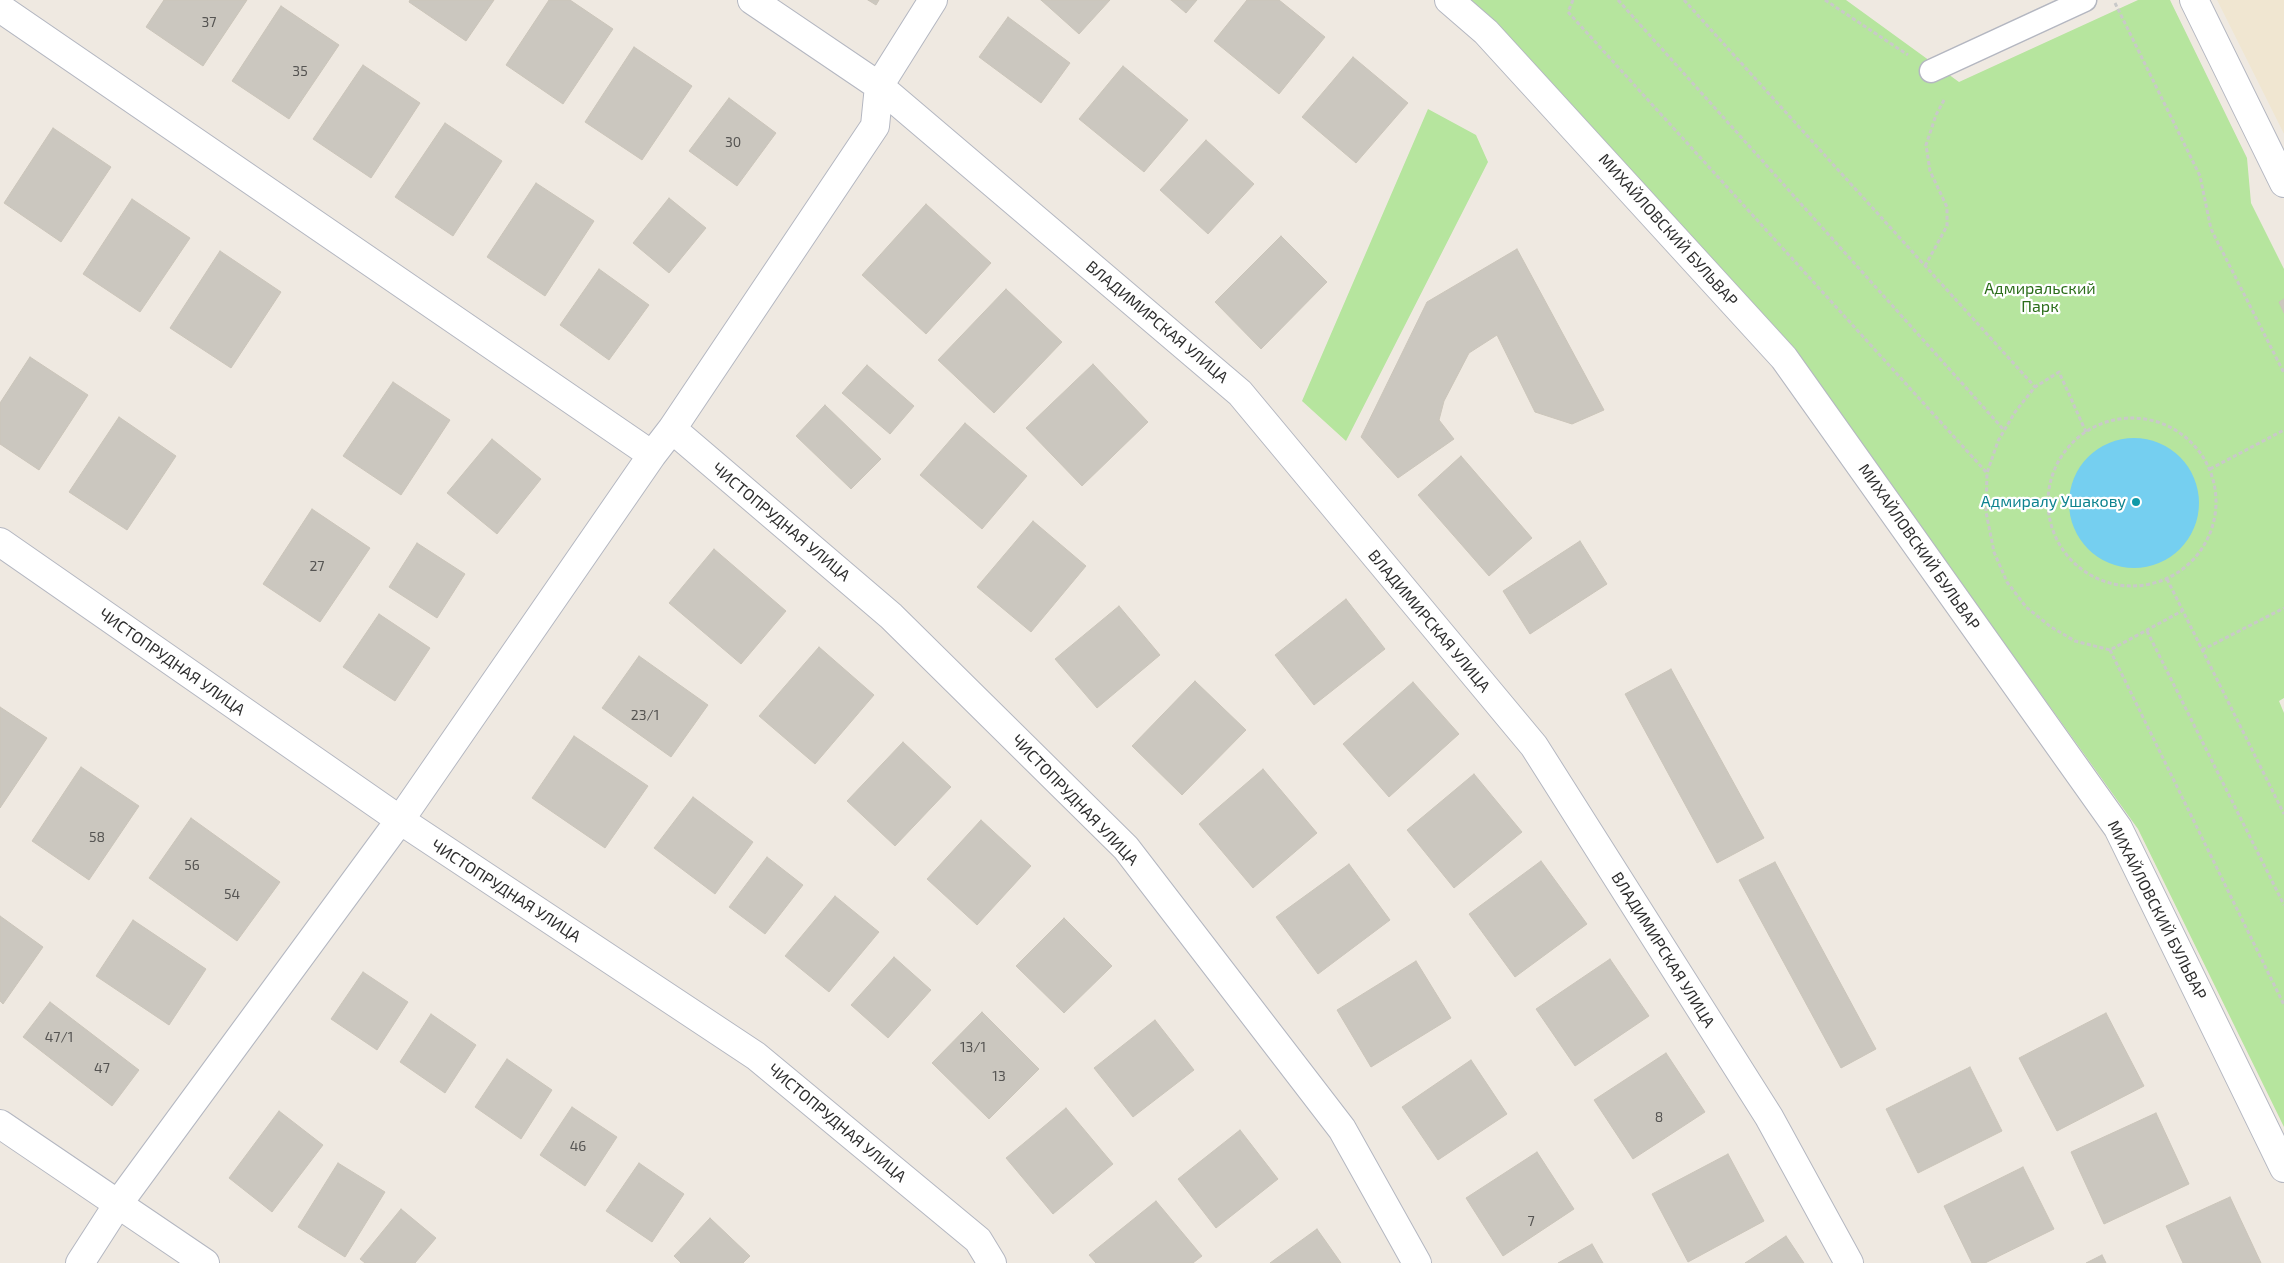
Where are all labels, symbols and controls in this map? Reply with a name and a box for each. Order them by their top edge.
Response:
house number: 37 [202,14,216,30]
house number: 35 [292,63,308,79]
house number: 30 [725,134,741,150]
street label: МИХАЙЛОВСКИЙ БУЛЬВАР [1594,150,1742,310]
street label: ВЛАДИМИРСКАЯ УЛИЦА [1082,257,1232,387]
park label: Адмиральский Парк [1984,279,2096,317]
street label: ЧИСТОПРУДНАЯ УЛИЦА [708,459,854,585]
street label: МИХАЙЛОВСКИЙ БУЛЬВАР [1854,460,1984,634]
place label: Адмиралу Ушакову [1981,492,2126,512]
marker: Адмиралу Ушакову [2130,496,2142,508]
street label: ВЛАДИМИРСКАЯ УЛИЦА [1364,546,1494,696]
house number: 27 [309,558,325,574]
street label: ЧИСТОПРУДНАЯ УЛИЦА [95,604,249,720]
house number: 23/1 [631,707,659,723]
street label: ЧИСТОПРУДНАЯ УЛИЦА [1008,731,1142,869]
street label: МИХАЙЛОВСКИЙ БУЛЬВАР [2103,817,2211,1003]
house number: 58 [89,829,105,845]
street label: ЧИСТОПРУДНАЯ УЛИЦА [428,836,584,946]
house number: 56 [184,857,200,873]
street label: ВЛАДИМИРСКАЯ УЛИЦА [1607,869,1719,1031]
house number: 54 [224,886,240,902]
house number: 47/1 [45,1029,73,1045]
house number: 13/1 [960,1039,986,1055]
house number: 47 [94,1060,110,1076]
street label: ЧИСТОПРУДНАЯ УЛИЦА [764,1060,910,1186]
house number: 13 [992,1068,1006,1084]
house number: 8 [1655,1109,1663,1125]
house number: 46 [570,1138,586,1154]
house number: 7 [1527,1213,1535,1229]

